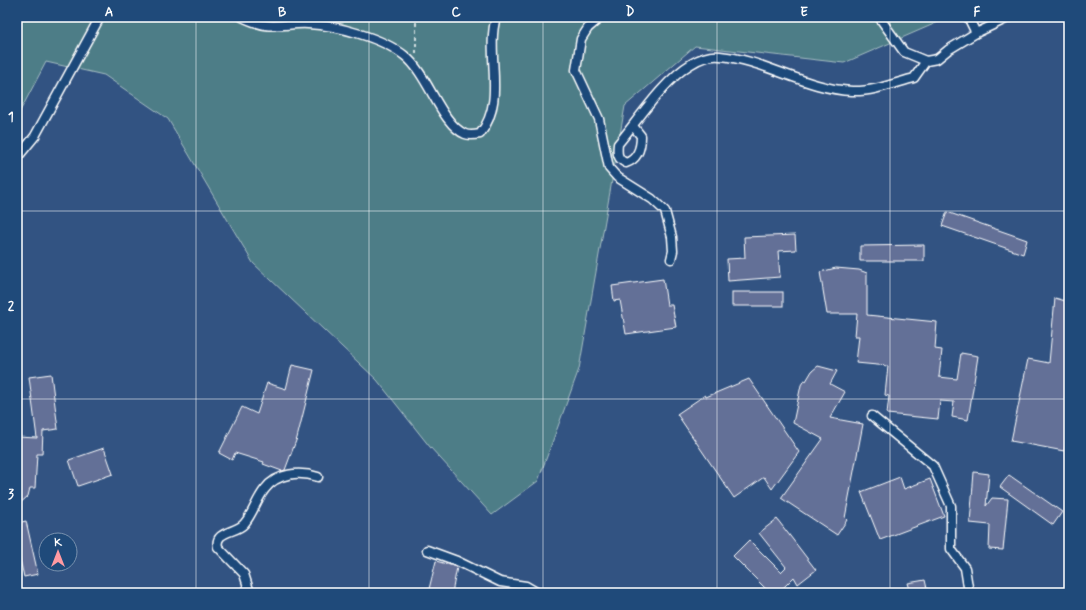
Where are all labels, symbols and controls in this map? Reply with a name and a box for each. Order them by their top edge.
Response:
text: A [105,4,113,21]
text: B [278,4,287,21]
text: C [451,4,461,21]
text: D [626,4,635,21]
text: E [800,4,808,21]
text: F [974,4,981,21]
text: 1 [8,109,14,126]
text: 2 [8,298,15,315]
text: 3 [8,486,14,503]
north arrow [38,532,78,572]
text: K [54,536,62,550]

